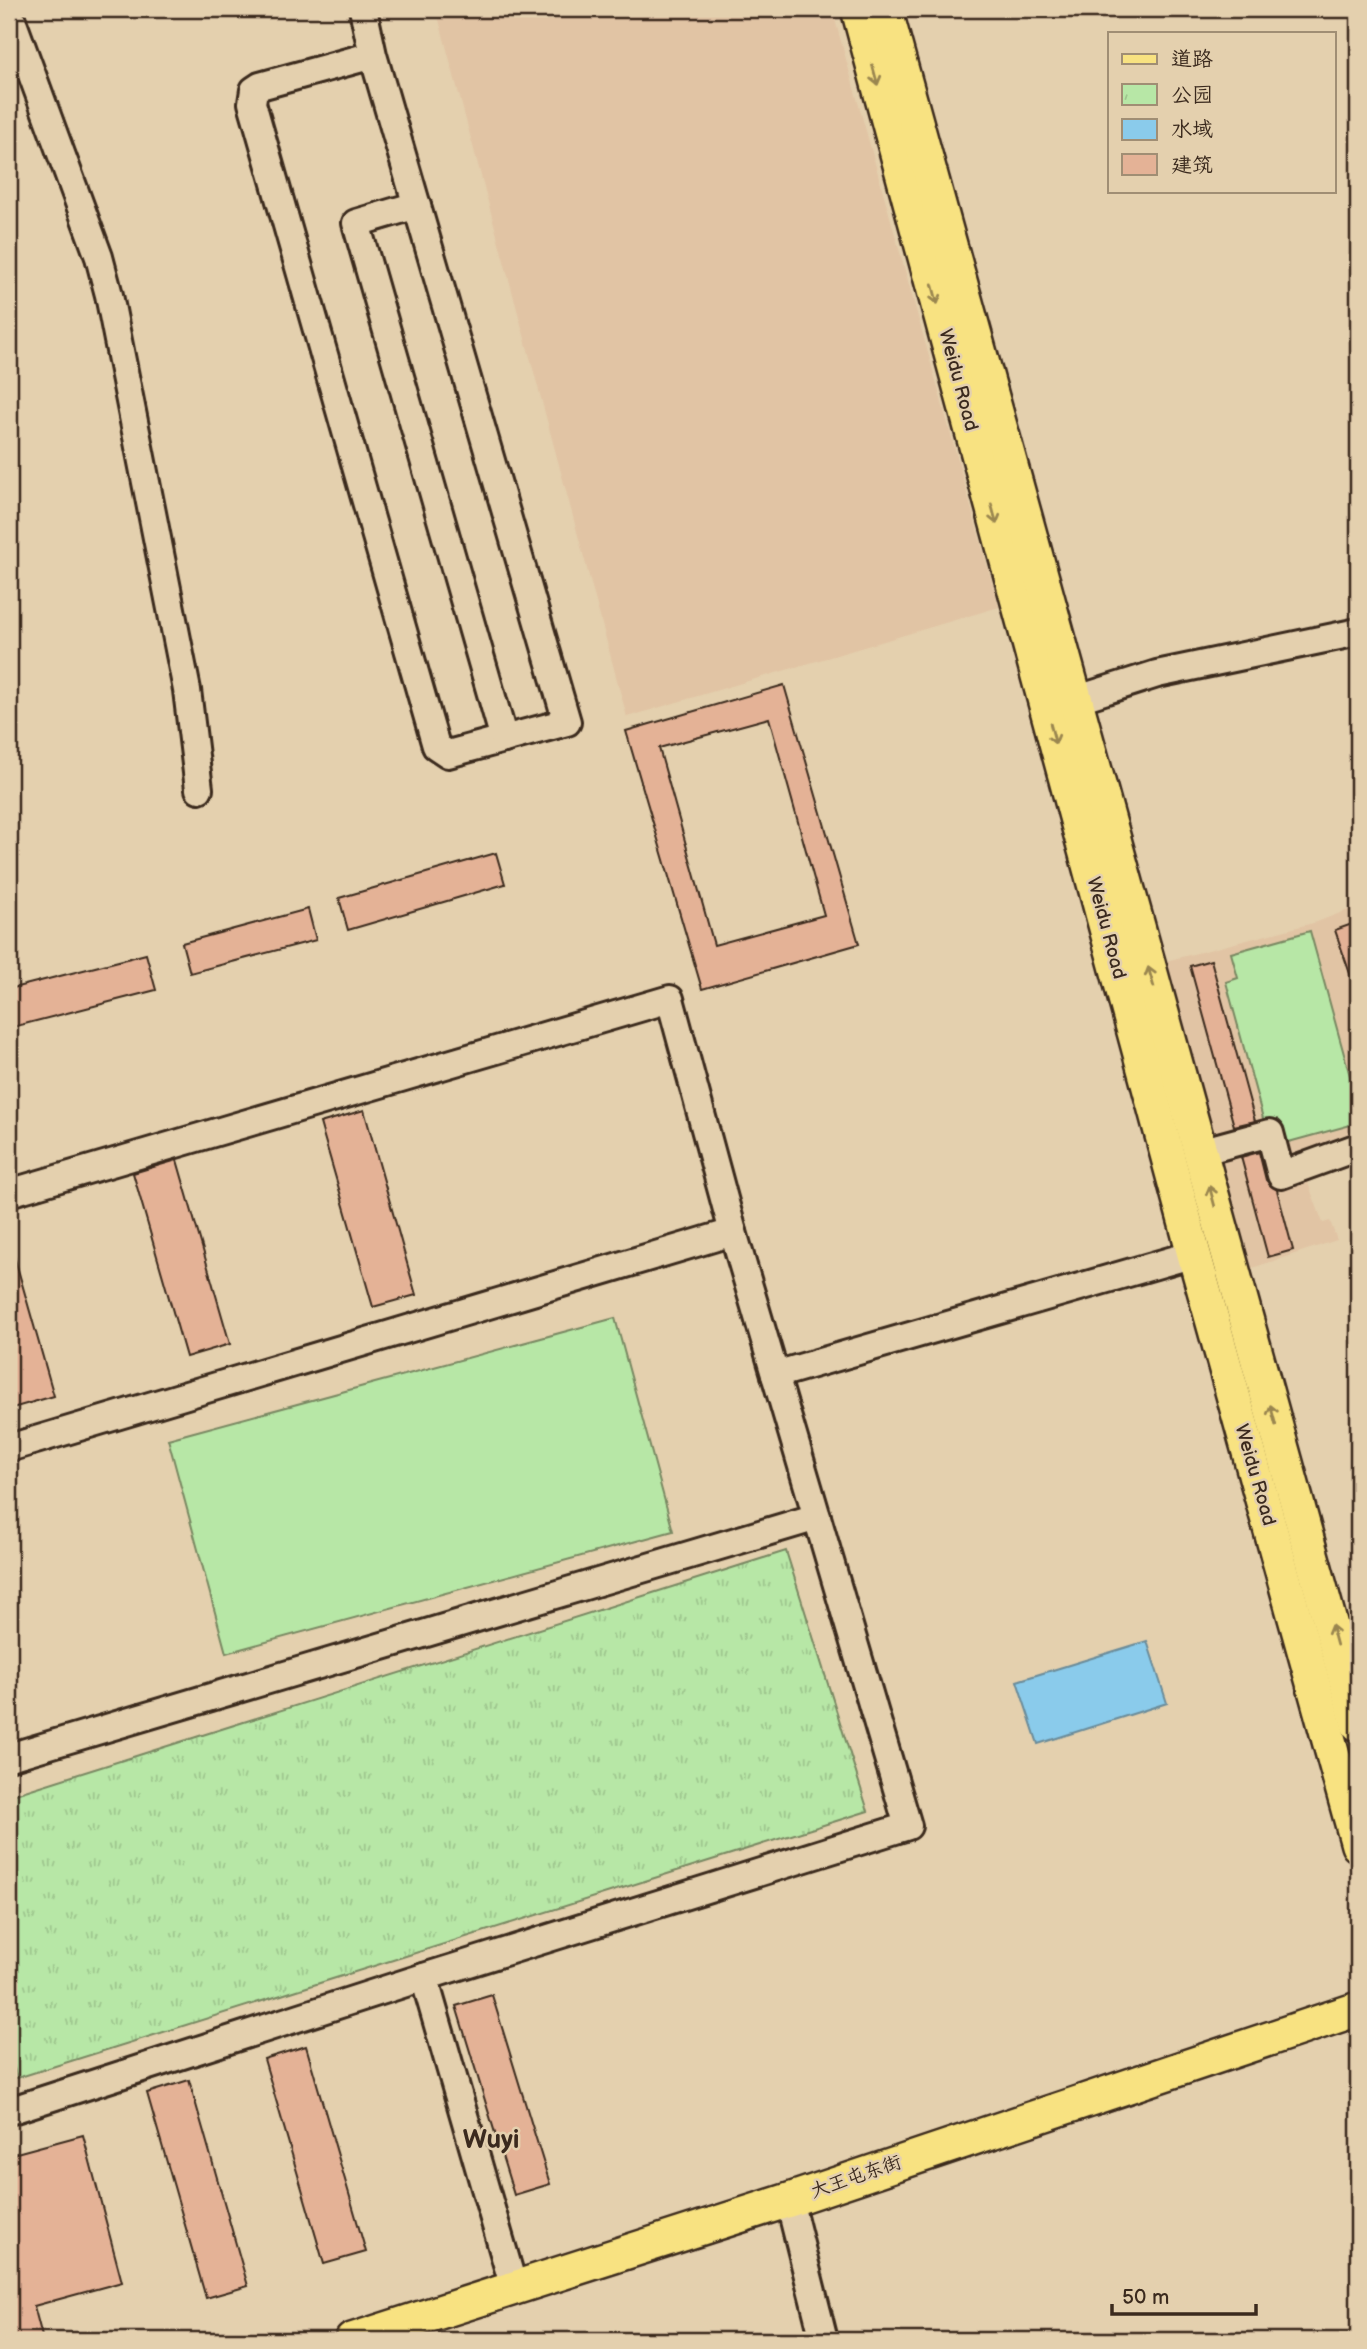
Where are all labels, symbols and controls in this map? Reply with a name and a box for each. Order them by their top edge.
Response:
legend [1108,32,1336,192]
text: 道路 [1171,47,1213,72]
one-way arrow [870,63,883,85]
text: 公园 [1171,83,1213,108]
text: 水域 [1171,117,1213,142]
text: 建筑 [1171,153,1213,178]
one-way arrow [929,282,942,305]
street label: Weidu Road [933,327,983,433]
one-way arrow [988,502,1001,525]
one-way arrow [1048,722,1061,744]
street label: Weidu Road [1081,875,1131,981]
one-way arrow [1144,966,1157,988]
one-way arrow [1205,1185,1218,1207]
one-way arrow [1266,1405,1279,1427]
street label: Weidu Road [1230,1422,1280,1528]
one-way arrow [1326,1624,1339,1646]
district label: Wuyi [463,2125,519,2156]
street label: 大王屯东街 [807,2151,905,2203]
scale bar [1112,2272,1255,2316]
text: 50 m [1122,2285,1169,2310]

